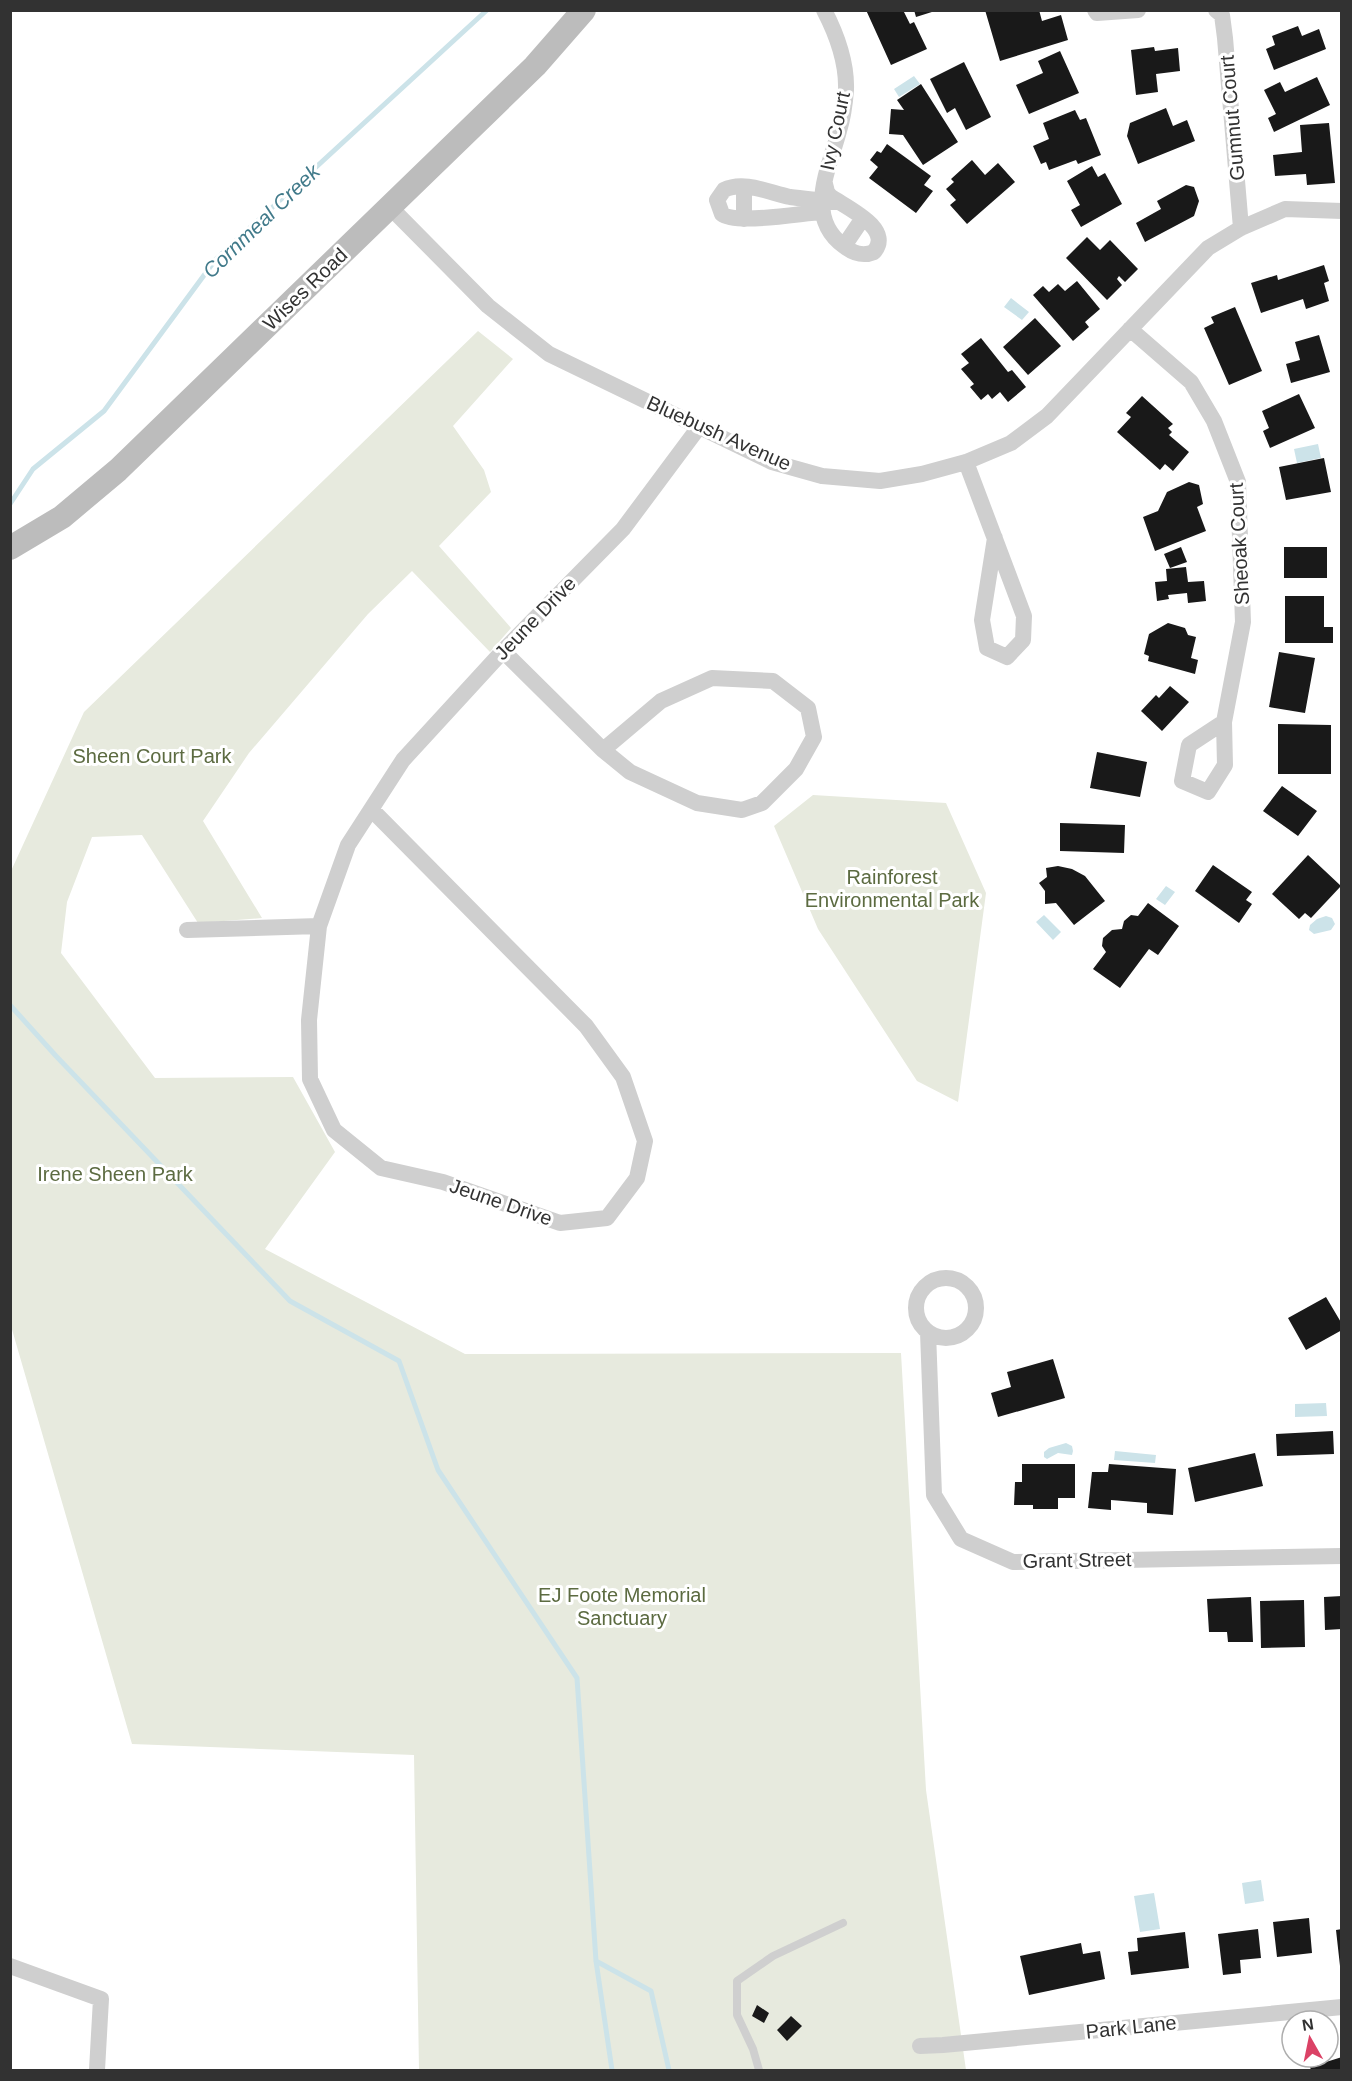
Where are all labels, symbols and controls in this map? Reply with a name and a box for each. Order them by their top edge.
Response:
street label: Gumnut Court [1216,54,1248,182]
street label: Ivy Court [816,89,854,172]
water label: Cornmeal Creek [198,159,325,282]
street label: Wises Road [259,244,351,334]
street label: Bluebush Avenue [644,391,794,475]
street label: Sheoak Court [1225,482,1253,606]
street label: Jeune Drive [490,572,580,664]
park label: Sheen Court Park [73,745,232,767]
park label: Rainforest Environmental Park [805,866,980,911]
park label: Irene Sheen Park [37,1163,194,1185]
street label: Jeune Drive [447,1174,555,1230]
street label: Grant Street [1022,1548,1132,1572]
park label: EJ Foote Memorial Sanctuary [538,1584,706,1629]
north arrow [1280,2009,1340,2069]
street label: Park Lane [1085,2011,1177,2043]
text: N [1301,2015,1315,2034]

